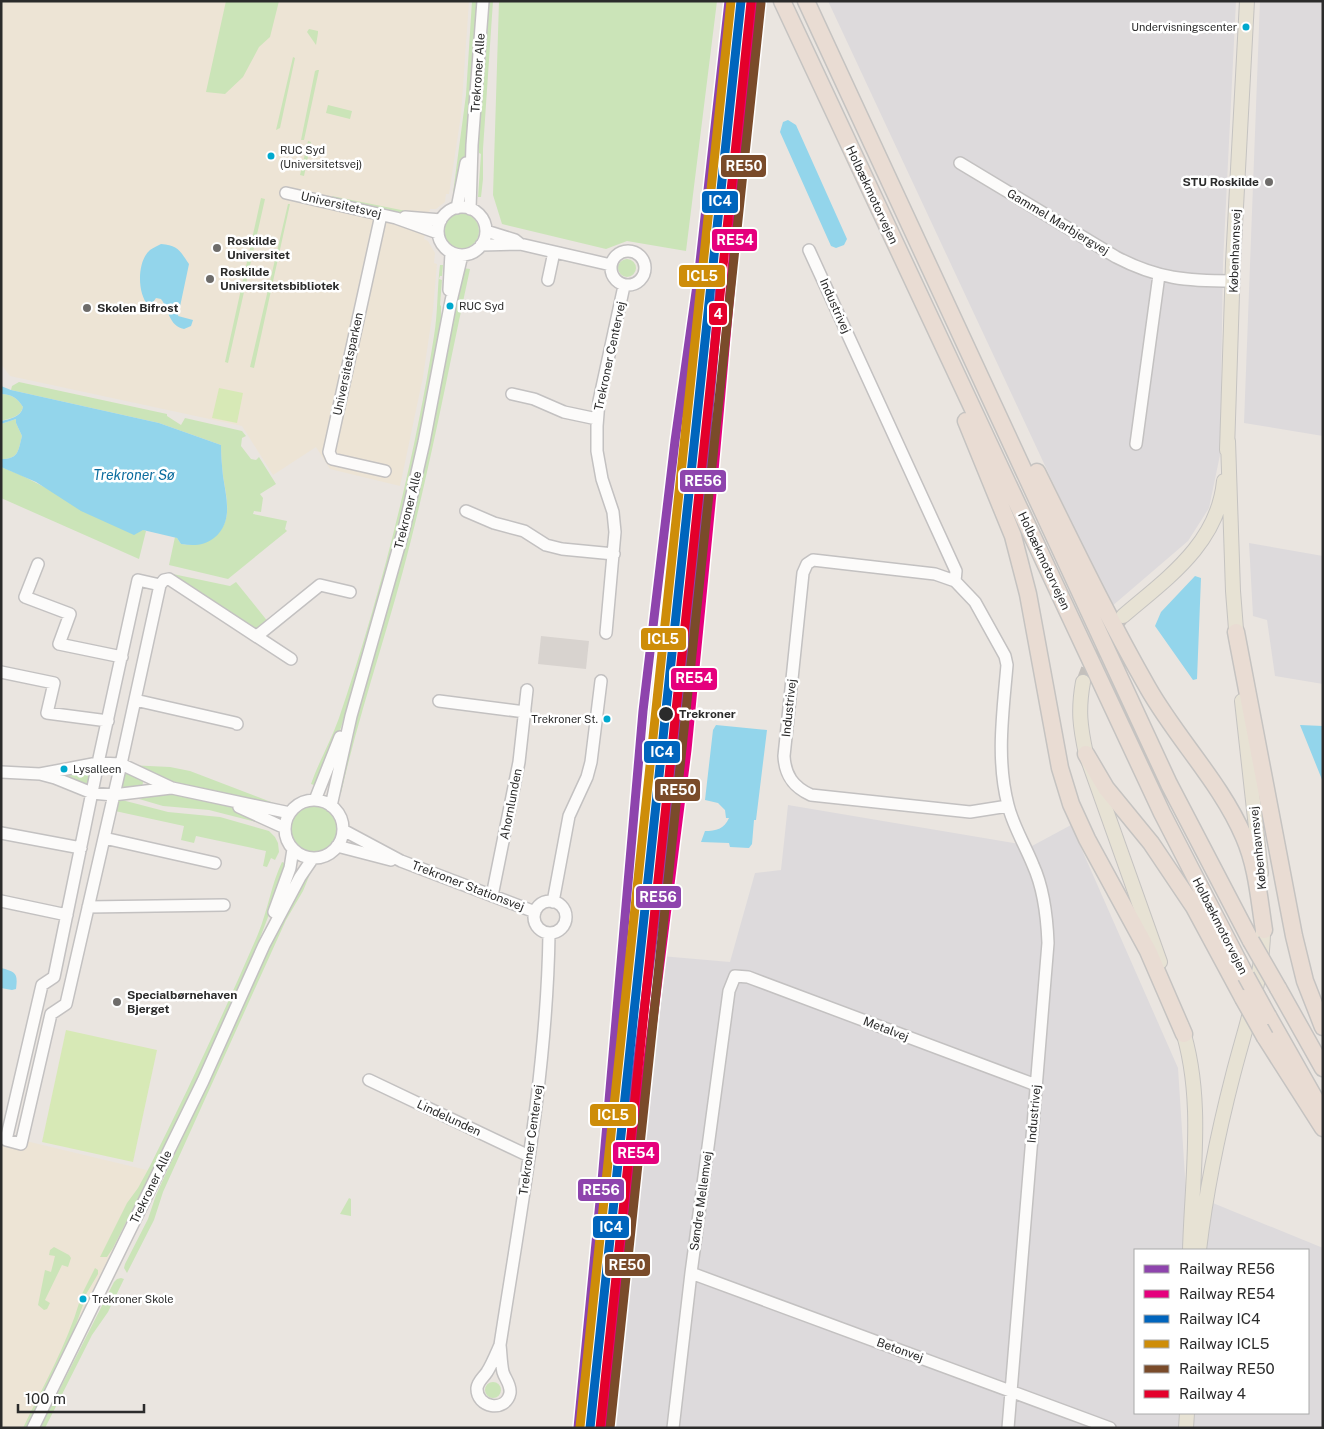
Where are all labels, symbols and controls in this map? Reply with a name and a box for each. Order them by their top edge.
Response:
place label: Undervisningscenter [1131,21,1237,33]
marker: Undervisningscenter [1241,22,1251,32]
street label: Trekroner Alle [468,33,488,113]
place label: RUC Syd (Universitetsvej) [280,144,362,170]
street label: Holbækmotorvejen [843,144,901,246]
marker: RUC Syd (Universitetsvej) [266,151,276,161]
line badge: RE50 [720,154,767,178]
text: RE50 [725,158,763,174]
place label: STU Roskilde [1183,175,1259,189]
marker: STU Roskilde [1263,176,1275,188]
street label: Gammel Marbjergvej [1004,186,1112,258]
street label: Universitetsvej [299,189,383,221]
line badge: IC4 [701,190,739,214]
text: IC4 [708,193,732,209]
street label: Københavnsvej [1227,209,1243,293]
line badge: RE54 [711,228,758,252]
text: RE54 [716,232,754,248]
place label: Roskilde Universitet [227,234,290,262]
marker: Roskilde Universitet [211,242,223,254]
line badge: ICL5 [678,264,726,288]
place label: Roskilde Universitetsbibliotek [220,265,340,293]
text: ICL5 [686,268,718,284]
marker: Roskilde Universitetsbibliotek [204,273,216,285]
street label: Industrivej [817,276,853,336]
place label: RUC Syd [459,300,504,312]
street label: Trekroner Centervej [592,300,628,412]
place label: Skolen Bifrost [97,301,178,315]
marker: RUC Syd [445,301,455,311]
marker: Skolen Bifrost [81,302,93,314]
line badge: 4 [708,302,728,326]
text: 4 [713,306,723,322]
street label: Universitetsparken [330,311,366,417]
water label: Trekroner Sø [93,467,175,483]
street label: Trekroner Alle [392,469,424,550]
line badge: RE56 [679,469,727,493]
text: RE56 [684,473,722,489]
street label: Holbækmotorvejen [1015,510,1073,612]
line badge: ICL5 [640,627,687,651]
text: ICL5 [647,631,679,647]
line badge: RE54 [670,667,718,691]
text: RE54 [675,670,713,686]
street label: Industrivej [779,678,799,738]
marker: Trekroner [657,705,675,723]
place label: Trekroner [679,707,736,721]
place label: Trekroner St. [531,713,598,725]
marker: Trekroner St. [602,714,612,724]
line badge: IC4 [643,740,681,764]
text: IC4 [650,744,674,760]
place label: Lysalleen [73,763,121,775]
marker: Lysalleen [59,764,69,774]
street label: Ahornlunden [497,767,525,841]
line badge: RE50 [654,778,701,802]
text: RE50 [659,782,697,798]
street label: Københavnsvej [1247,806,1269,890]
street label: Trekroner Stationsvej [410,858,526,914]
street label: Holbækmotorvejen [1189,875,1251,977]
line badge: RE56 [635,885,682,909]
text: RE56 [639,889,677,905]
place label: Specialbørnehaven Bjerget [127,988,237,1016]
marker: Specialbørnehaven Bjerget [111,996,123,1008]
street label: Metalvej [861,1014,911,1044]
street label: Trekroner Centervej [516,1084,546,1196]
street label: Industrivej [1024,1084,1044,1144]
street label: Lindelunden [415,1097,483,1139]
line badge: ICL5 [589,1103,637,1127]
text: ICL5 [597,1107,629,1123]
line badge: RE54 [612,1141,660,1165]
text: RE54 [617,1145,655,1161]
street label: Trekroner Alle [127,1148,175,1226]
street label: Søndre Mellemvej [687,1150,715,1252]
line badge: RE56 [577,1178,625,1202]
text: RE56 [582,1182,620,1198]
line badge: IC4 [592,1215,630,1239]
text: IC4 [599,1219,623,1235]
legend [1134,1249,1309,1414]
line badge: RE50 [604,1253,651,1277]
text: RE50 [608,1257,646,1273]
text: Railway RE56 [1179,1260,1275,1277]
text: Railway RE54 [1179,1285,1275,1302]
place label: Trekroner Skole [92,1293,174,1305]
marker: Trekroner Skole [78,1294,88,1304]
text: Railway IC4 [1179,1310,1261,1327]
street label: Betonvej [875,1335,925,1365]
text: Railway ICL5 [1179,1335,1269,1352]
text: Railway RE50 [1179,1360,1275,1377]
scale bar [18,1382,144,1414]
text: Railway 4 [1179,1385,1246,1402]
text: 100 m [25,1390,66,1407]

